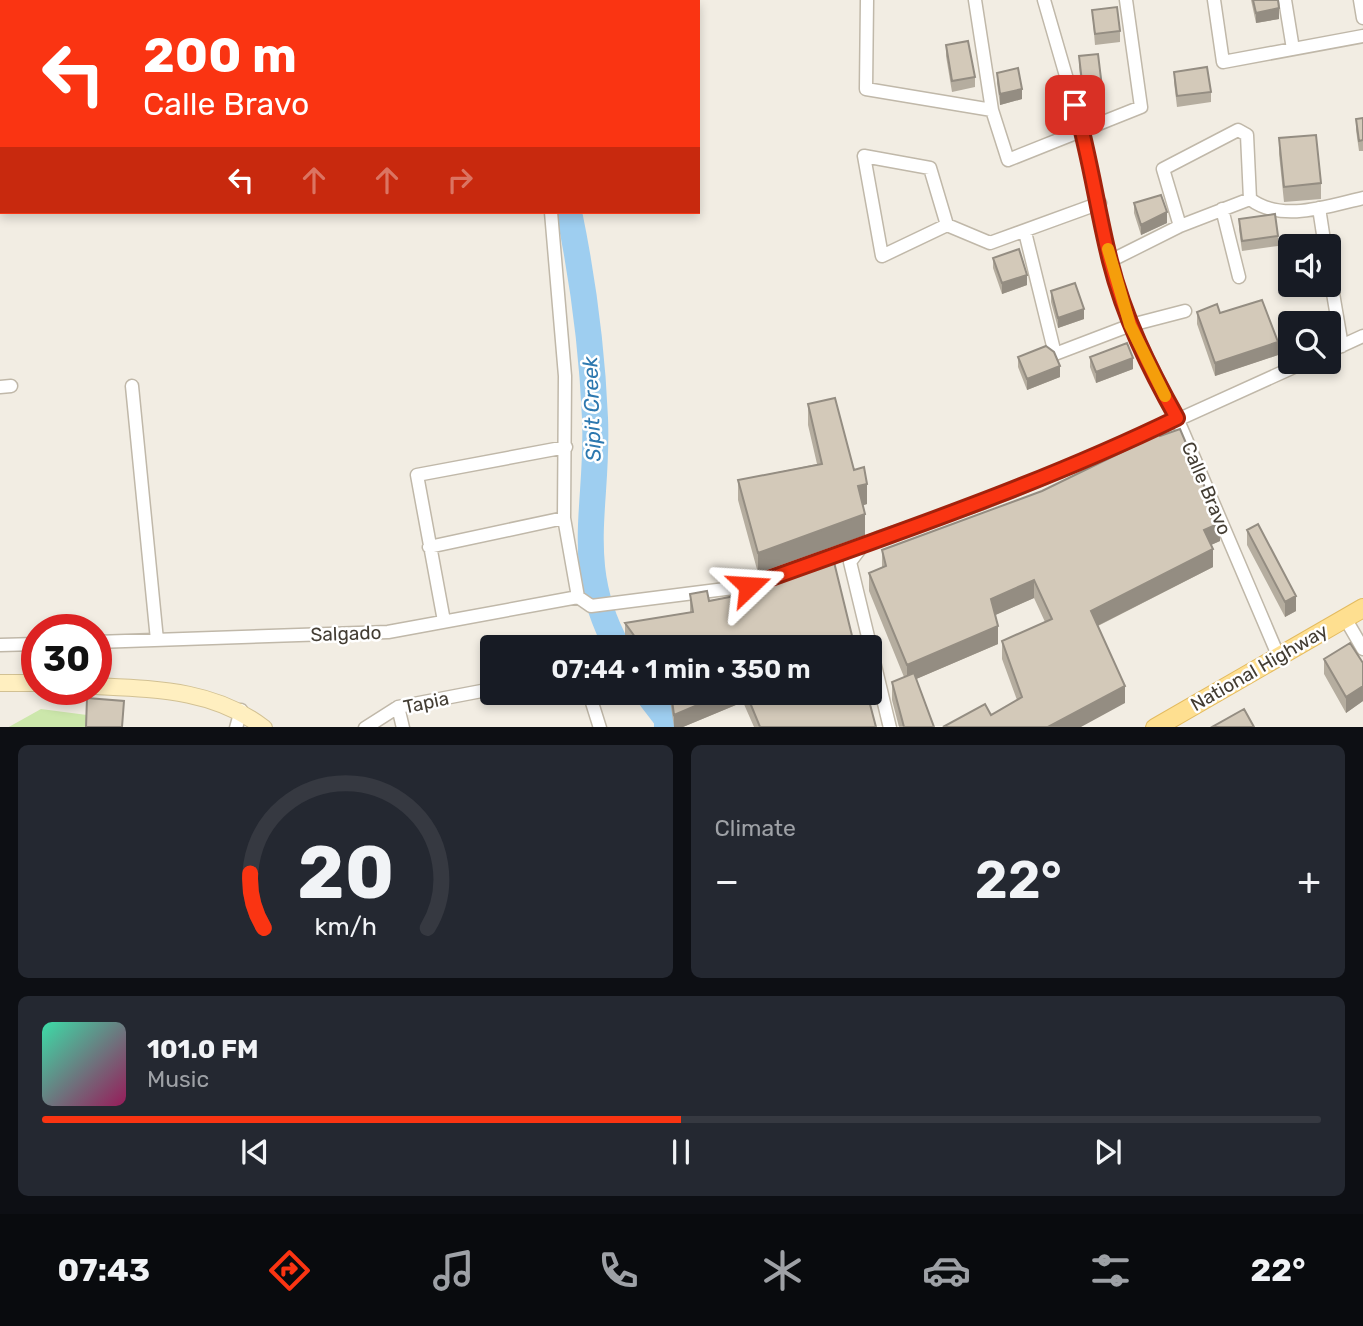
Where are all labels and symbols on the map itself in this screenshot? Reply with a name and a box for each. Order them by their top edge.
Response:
pin [1045,75,1105,135]
water label: Sipit Creek [577,355,606,462]
street label: Calle Bravo [1177,438,1236,538]
position arrow [712,549,786,623]
speed limit sign: 30 [21,614,112,705]
street label: National Highway [1187,619,1332,716]
street label: Salgado [310,621,382,646]
street label: Tapia [401,686,451,719]

